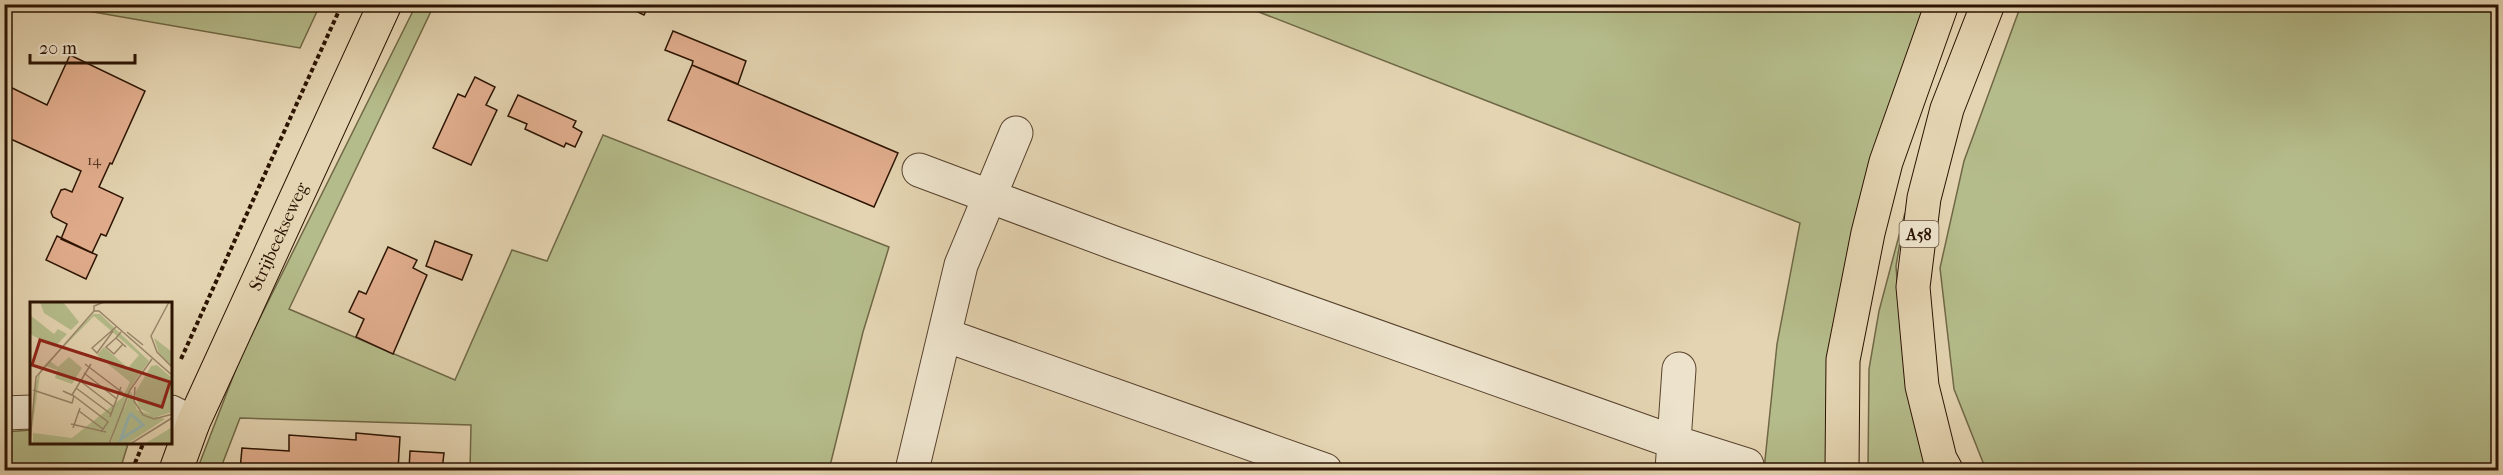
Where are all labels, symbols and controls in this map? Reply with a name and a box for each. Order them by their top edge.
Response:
scale bar [30,27,135,65]
text: 20 m [39,38,77,59]
house number: 14 [87,151,102,169]
street label: Strijbeekseweg [245,179,313,294]
road number: A58 [1900,221,1938,247]
inset map [30,302,172,445]

